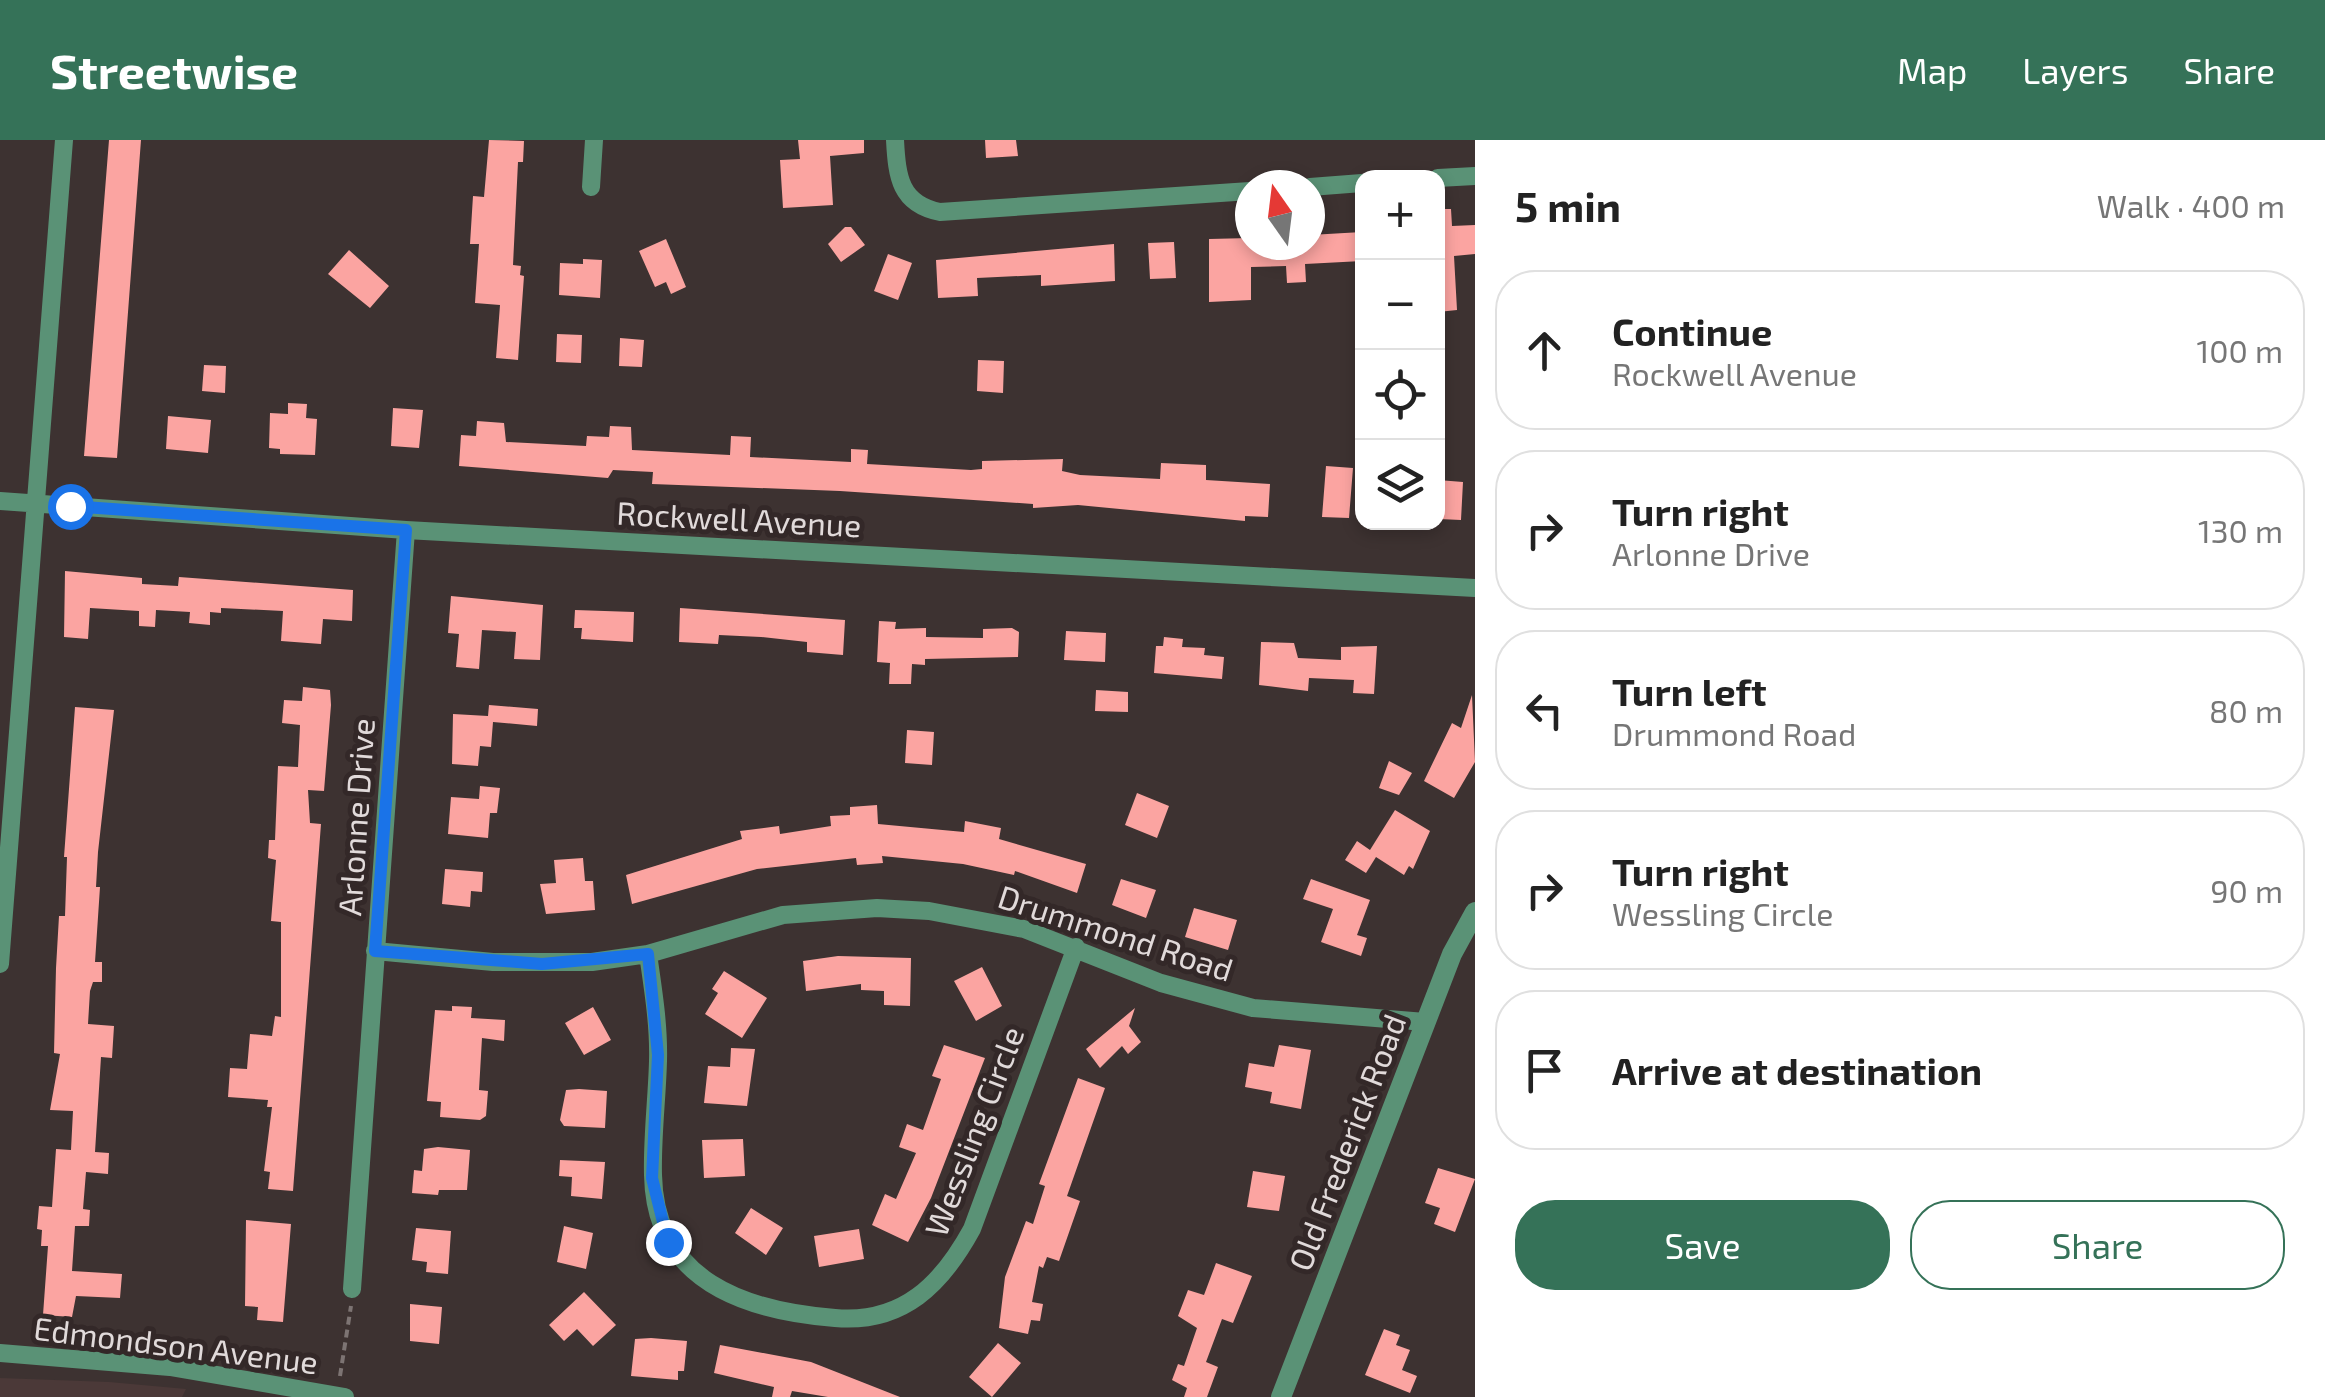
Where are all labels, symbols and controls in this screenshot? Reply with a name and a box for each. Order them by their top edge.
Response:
text: Streetwise [50,41,298,99]
text: Map [1897,49,1967,91]
text: Layers [2022,49,2128,91]
text: Share [2183,49,2275,91]
north arrow [1235,170,1325,260]
map controls [1355,170,1445,530]
button: + [1355,170,1445,260]
text: 5 min [1515,180,1621,230]
text: Walk · 400 m [2097,186,2285,224]
button: − [1355,260,1445,350]
text: Continue [1612,308,1772,354]
icon: ahead [1517,323,1572,378]
text: 100 m [2197,331,2283,369]
button: locate [1355,350,1445,440]
text: Rockwell Avenue [1612,354,1857,392]
button: layers [1355,440,1445,530]
route start [48,484,94,530]
text: Turn right [1612,488,1789,534]
street label: Rockwell Avenue [616,493,862,543]
icon: right [1517,503,1572,558]
text: 130 m [2198,511,2283,549]
text: Arlonne Drive [1612,534,1810,572]
text: Turn left [1612,668,1767,714]
icon: left [1517,683,1572,738]
text: 80 m [2209,691,2283,729]
text: Drummond Road [1612,714,1856,752]
street label: Arlonne Drive [329,717,381,917]
text: Turn right [1612,848,1789,894]
icon: right [1517,863,1572,918]
text: 90 m [2210,871,2283,909]
street label: Drummond Road [994,876,1238,988]
text: Wessling Circle [1612,894,1833,932]
street label: Old Frederick Road [1280,1009,1412,1275]
street label: Wessling Circle [916,1021,1030,1241]
icon: arrive [1517,1043,1572,1098]
text: Arrive at destination [1612,1047,1982,1093]
button: Save [1515,1200,1890,1290]
button: Share [1910,1200,2285,1290]
route end [646,1220,692,1266]
street label: Edmondson Avenue [32,1308,320,1380]

